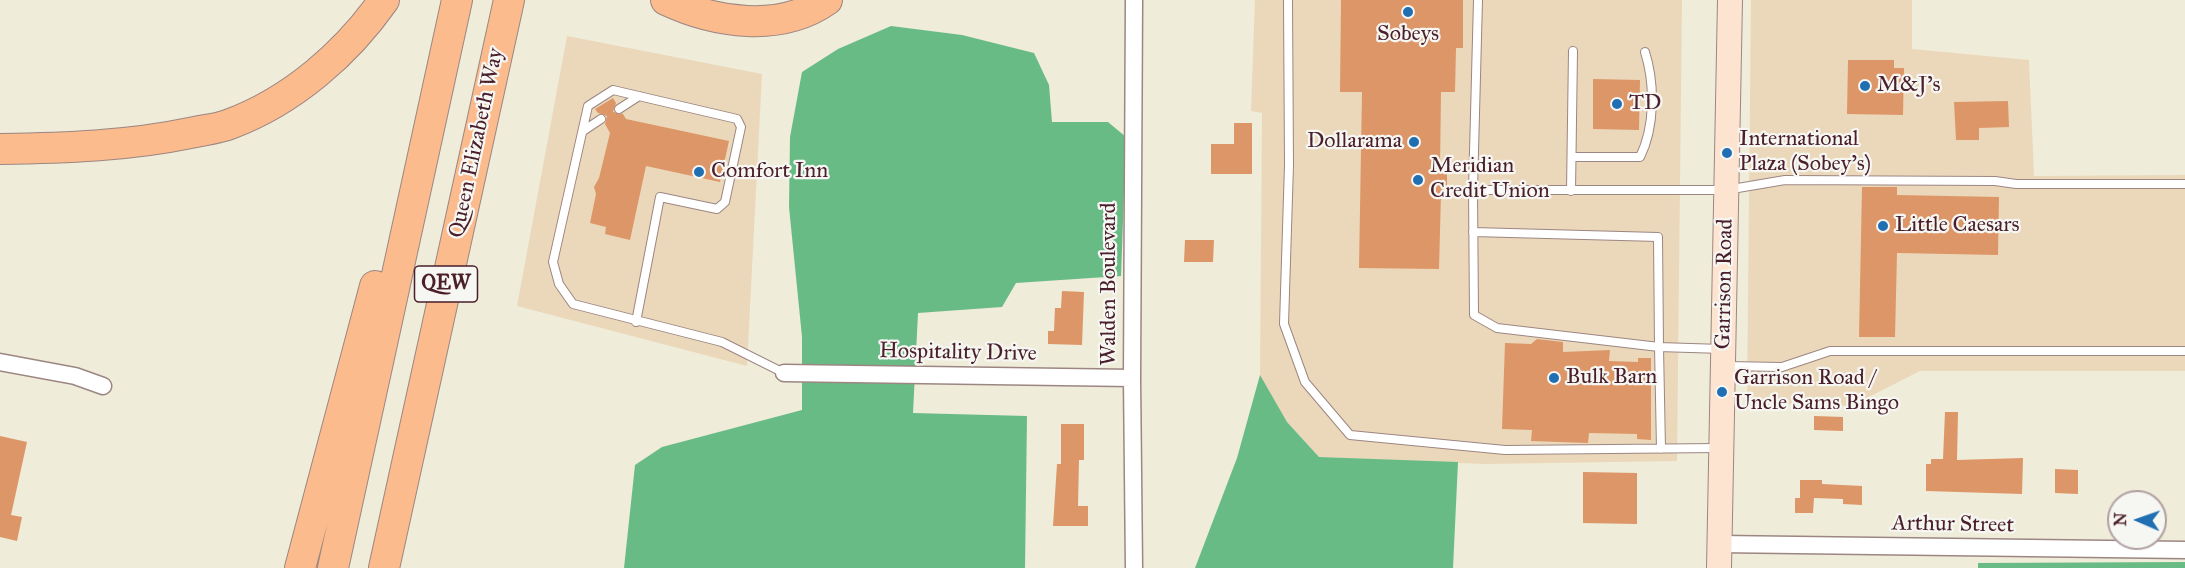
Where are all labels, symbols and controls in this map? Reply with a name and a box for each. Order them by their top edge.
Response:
marker: Sobeys [1401,5,1415,19]
place label: Sobeys [1377,22,1439,48]
street label: Queen Elizabeth Way [444,46,510,240]
place label: M&J's [1877,73,1941,99]
marker: M&J's [1858,79,1872,93]
place label: TD [1629,91,1661,117]
marker: TD [1610,97,1624,111]
place label: International Plaza (Sobey's) [1739,127,1871,178]
place label: Dollarama [1307,129,1402,155]
marker: Dollarama [1407,135,1421,149]
marker: International Plaza (Sobey's) [1720,146,1734,160]
place label: Meridian Credit Union [1430,154,1550,206]
place label: Comfort Inn [711,159,828,185]
marker: Comfort Inn [692,165,706,179]
marker: Meridian Credit Union [1411,173,1425,187]
street label: Walden Boulevard [1097,202,1123,366]
place label: Little Caesars [1895,213,2020,239]
street label: Garrison Road [1711,218,1739,350]
marker: Little Caesars [1876,219,1890,233]
road number: QEW [414,266,478,302]
street label: Hospitality Drive [879,338,1037,368]
place label: Bulk Barn [1566,365,1657,391]
place label: Garrison Road / Uncle Sams Bingo [1734,366,1899,418]
marker: Bulk Barn [1547,371,1561,385]
marker: Garrison Road / Uncle Sams Bingo [1715,385,1729,399]
north arrow [2107,490,2167,550]
street label: Arthur Street [1892,511,2014,539]
text: N [2111,512,2130,527]

